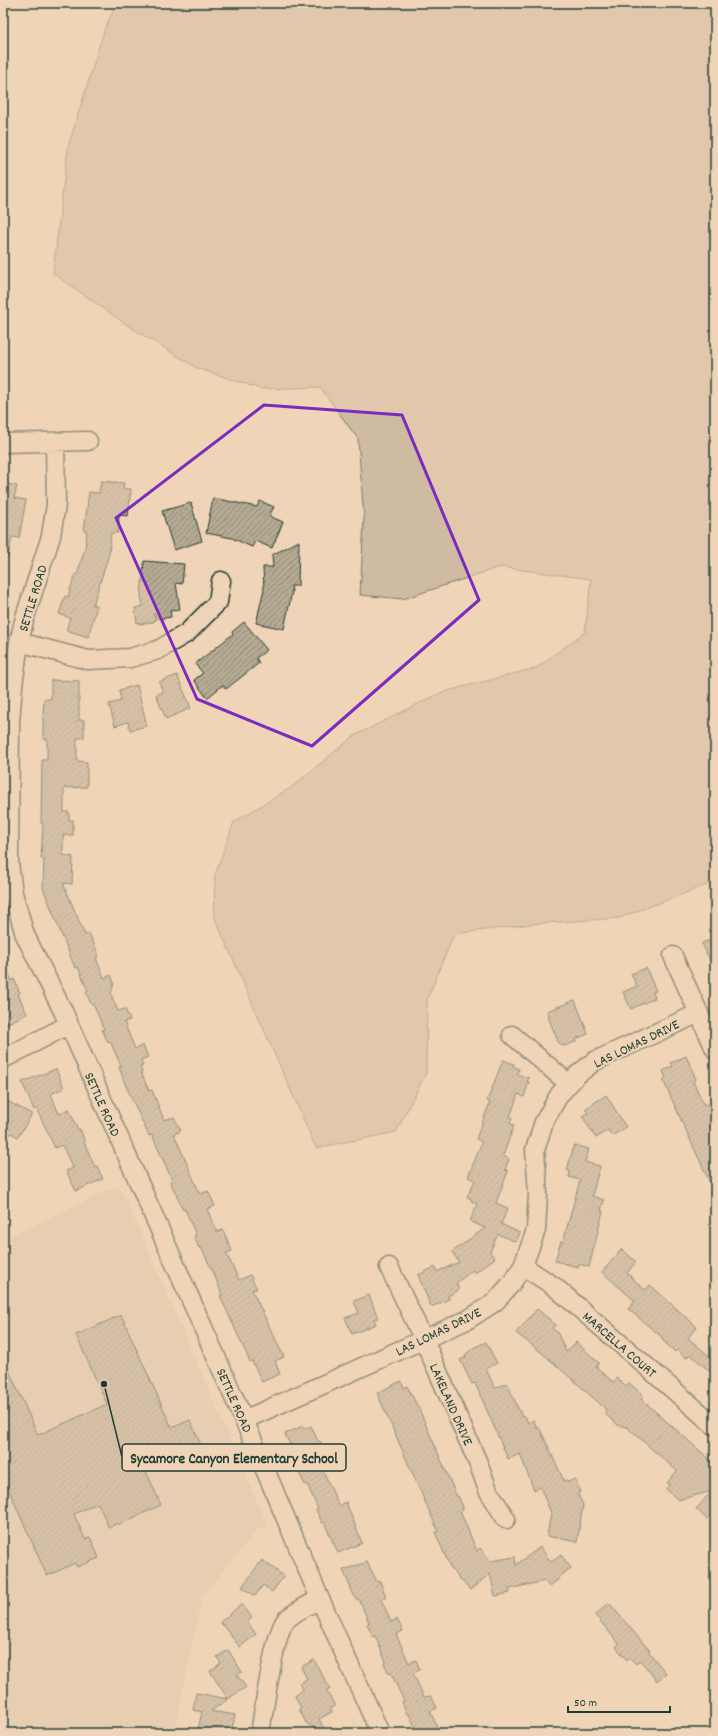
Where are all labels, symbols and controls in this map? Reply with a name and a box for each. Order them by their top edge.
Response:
street label: SETTLE ROAD [14,563,54,634]
street label: LAS LOMAS DRIVE [591,1015,684,1074]
street label: SETTLE ROAD [78,1069,124,1140]
street label: LAS LOMAS DRIVE [393,1303,486,1362]
street label: MARCELLA COURT [577,1308,660,1384]
street label: LAKELAND DRIVE [423,1360,478,1450]
street label: SETTLE ROAD [210,1365,256,1436]
callout: Sycamore Canyon Elementary School [122,1444,346,1471]
text: Sycamore Canyon Elementary School [130,1449,338,1471]
scale bar [568,1688,670,1714]
text: 50 m [574,1695,597,1712]

